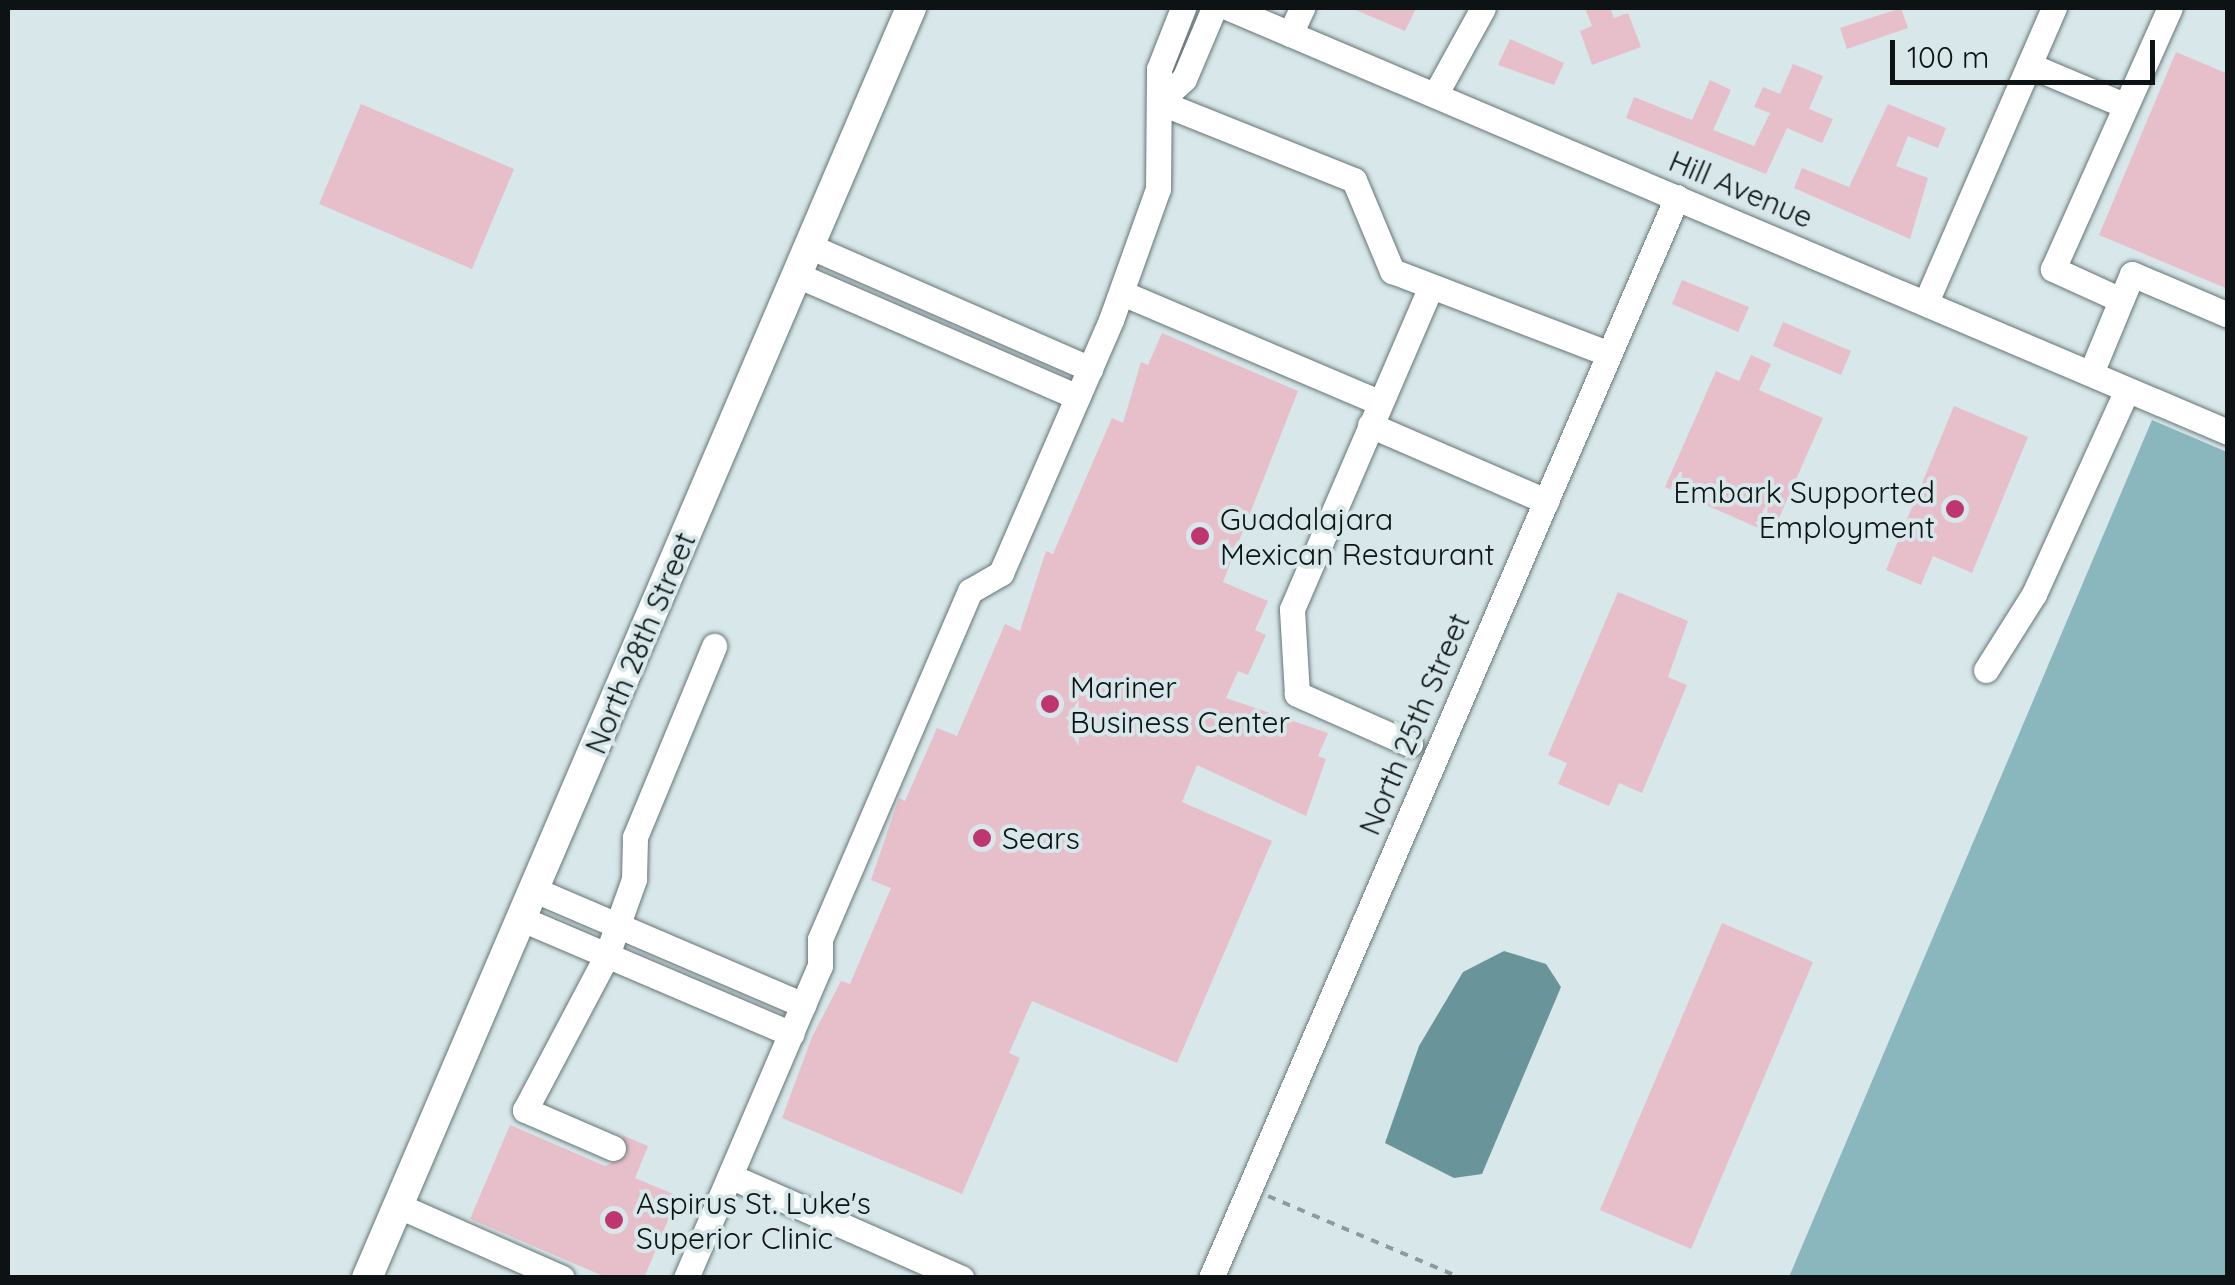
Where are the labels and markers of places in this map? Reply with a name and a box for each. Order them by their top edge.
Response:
place label: Embark Supported Employment [1673,474,1935,544]
marker: Embark Supported Employment [1944,498,1966,520]
place label: Guadalajara Mexican Restaurant [1220,501,1495,572]
marker: Guadalajara Mexican Restaurant [1189,525,1211,547]
place label: Mariner Business Center [1070,669,1290,740]
marker: Mariner Business Center [1039,693,1061,715]
place label: Sears [1002,820,1080,856]
marker: Sears [971,827,993,849]
place label: Aspirus St. Luke's Superior Clinic [636,1185,871,1256]
marker: Aspirus St. Luke's Superior Clinic [601,1207,627,1233]

